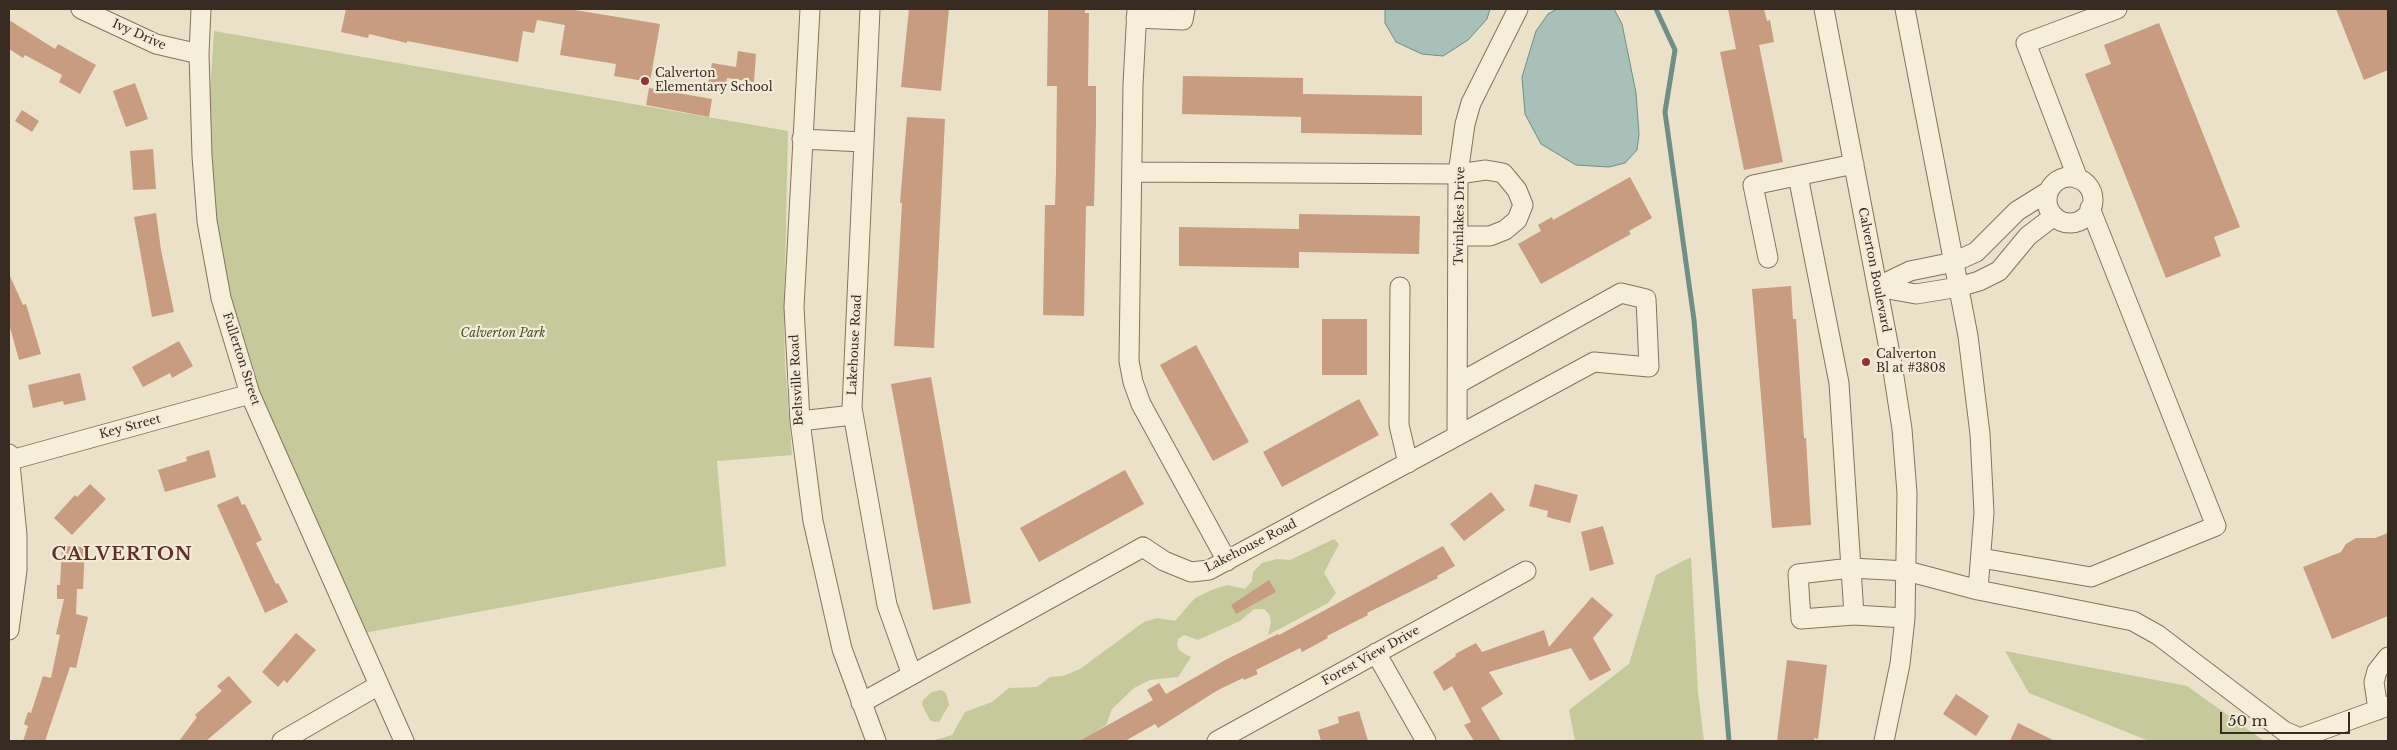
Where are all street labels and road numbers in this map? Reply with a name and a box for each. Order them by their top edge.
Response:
street label: Ivy Drive [110,17,168,53]
street label: Twinlakes Drive [1452,166,1468,266]
street label: Calverton Boulevard [1855,206,1893,334]
street label: Lakehouse Road [845,294,865,396]
street label: Fullerton Street [219,311,263,407]
street label: Beltsville Road [787,334,807,426]
street label: Key Street [98,412,162,442]
street label: Lakehouse Road [1203,517,1299,575]
street label: Forest View Drive [1320,623,1422,689]

